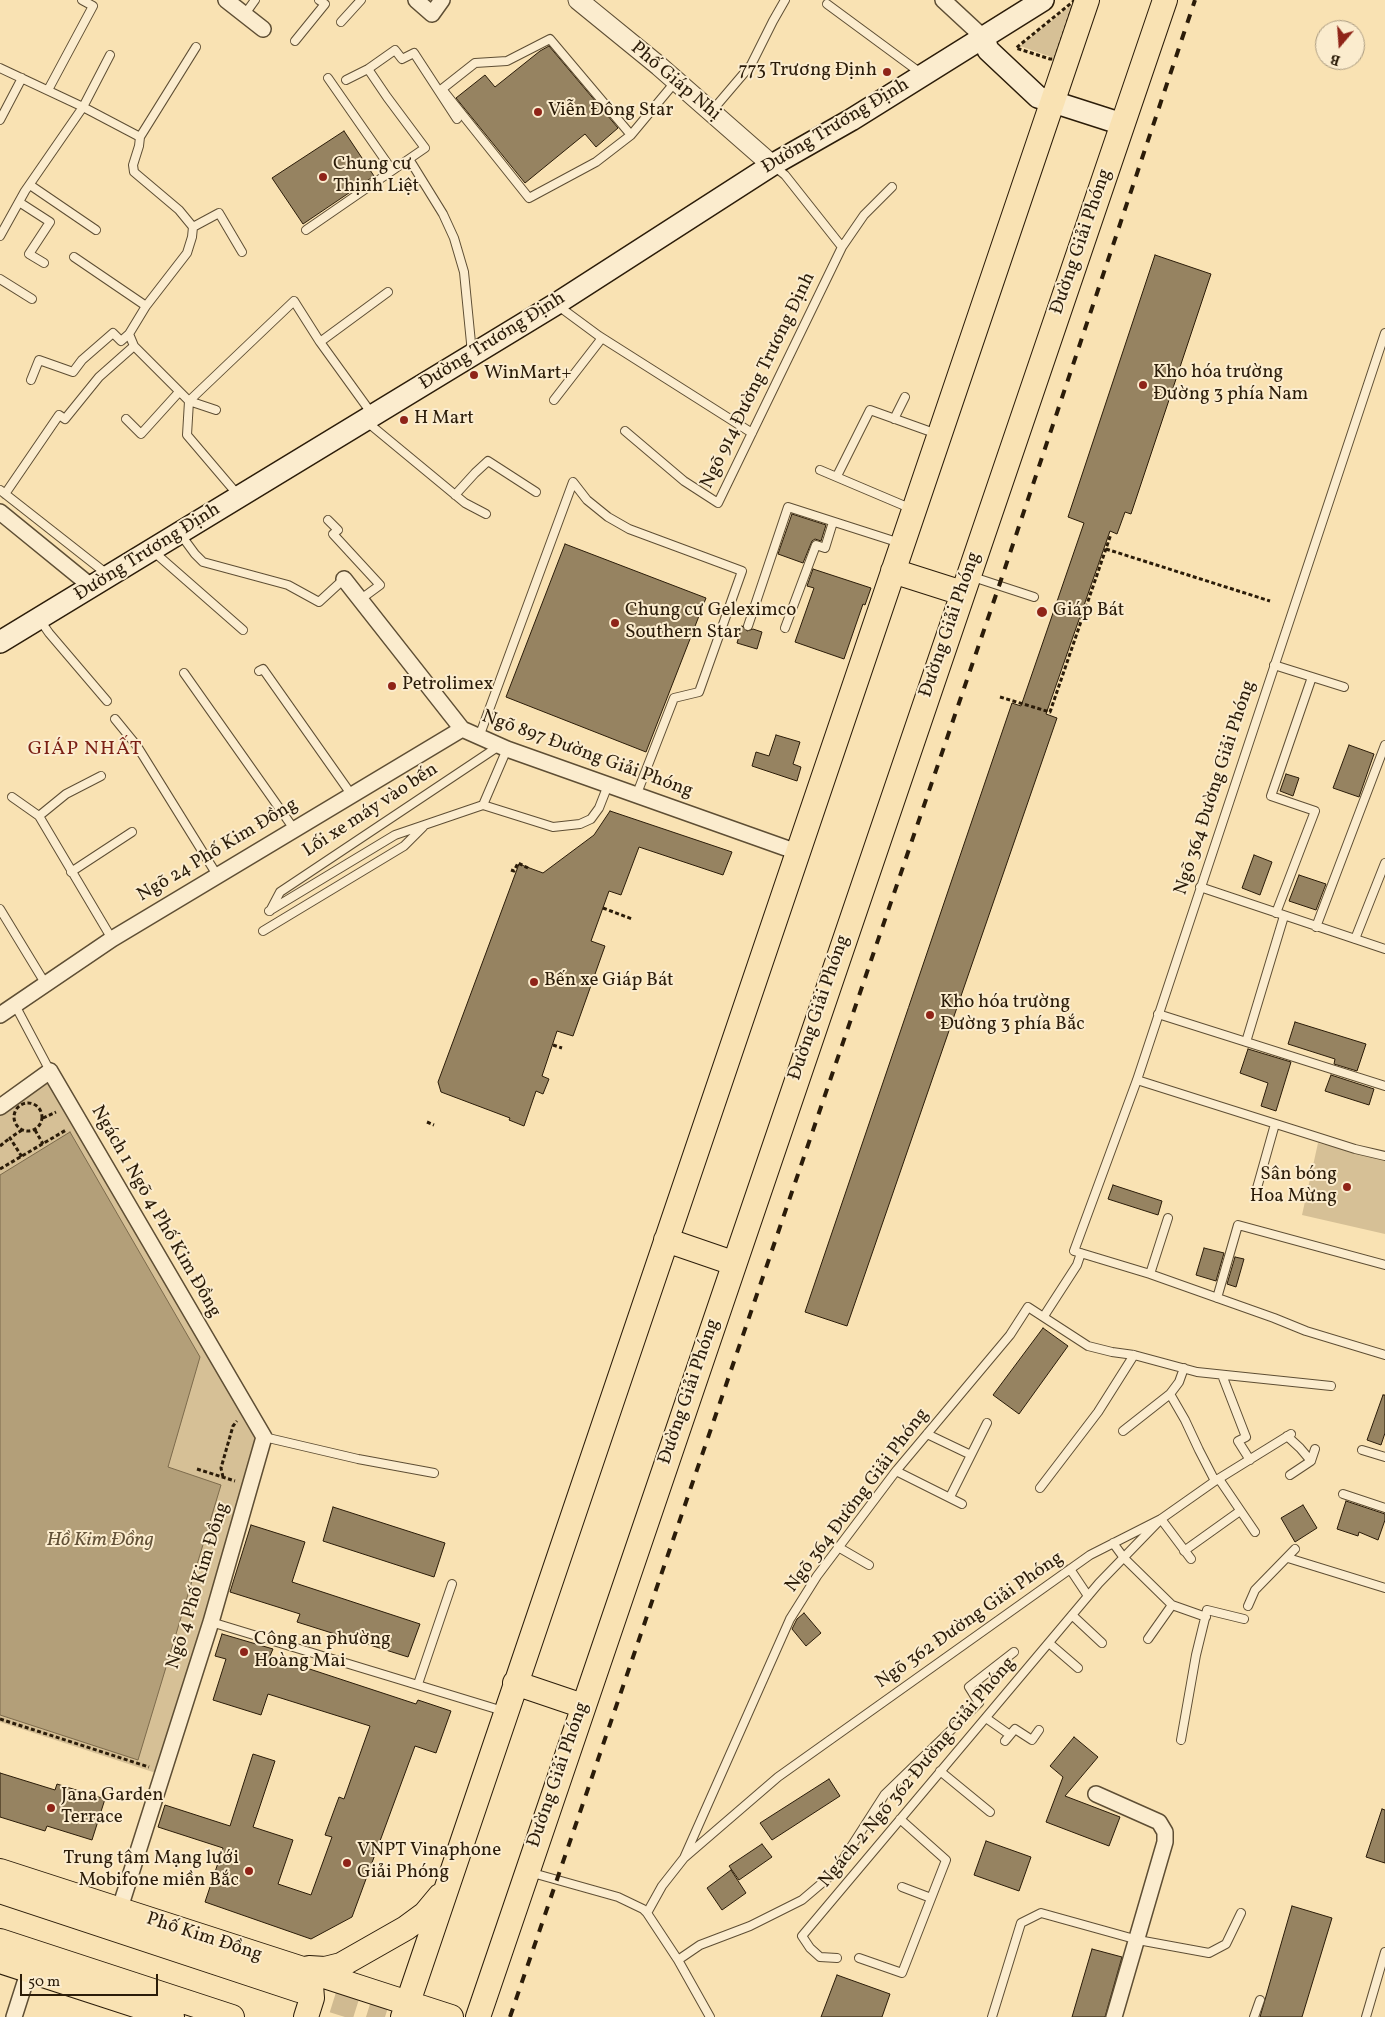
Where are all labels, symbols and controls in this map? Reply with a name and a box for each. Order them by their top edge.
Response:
north arrow [1315,20,1365,70]
street label: Phố Giáp Nhị [625,38,725,126]
text: B [1328,48,1343,69]
place label: 773 Trương Định [738,61,877,83]
marker: 773 Trương Định [881,66,893,78]
street label: Đường Trương Định [758,74,914,180]
place label: Viễn Đông Star [548,101,673,123]
marker: Viễn Đông Star [532,106,544,118]
place label: Chung cư Thịnh Liệt [333,155,419,199]
street label: Đường Giải Phóng [1046,166,1118,318]
marker: Chung cư Thịnh Liệt [317,171,329,183]
street label: Ngõ 914 Đường Trương Định [697,269,821,493]
street label: Đường Trương Định [416,288,570,396]
place label: Kho hóa trường Đường 3 phía Nam [1153,363,1308,407]
place label: WinMart+ [484,364,572,386]
marker: WinMart+ [468,369,480,381]
marker: Kho hóa trường Đường 3 phía Nam [1137,379,1149,391]
place label: H Mart [414,409,474,431]
marker: H Mart [398,414,410,426]
street label: Đường Trương Định [71,499,225,607]
street label: Đường Giải Phóng [915,549,987,701]
place label: Chung cư Geleximco Southern Star [625,601,796,645]
place label: Giáp Bát [1053,601,1124,623]
marker: Giáp Bát [1035,605,1049,619]
marker: Chung cư Geleximco Southern Star [609,617,621,629]
place label: Petrolimex [402,675,493,697]
street label: Ngõ 364 Đường Giải Phóng [1171,678,1261,898]
marker: Petrolimex [386,680,398,692]
street label: Ngõ 897 Đường Giải Phóng [478,706,696,804]
district label: GIÁP NHẤT [27,738,143,762]
street label: Lối xe máy vào bến [299,759,443,863]
street label: Ngõ 24 Phố Kim Đồng [134,794,302,908]
street label: Đường Giải Phóng [784,932,856,1084]
place label: Bến xe Giáp Bát [544,971,674,993]
marker: Bến xe Giáp Bát [528,976,540,988]
place label: Kho hóa trường Đường 3 phía Bắc [940,993,1085,1037]
marker: Kho hóa trường Đường 3 phía Bắc [924,1009,936,1021]
street label: Ngách 1 Ngõ 4 Phố Kim Đồng [85,1102,225,1322]
place label: Sân bóng Hoa Mừng [1250,1165,1337,1209]
marker: Sân bóng Hoa Mừng [1341,1181,1353,1193]
street label: Đường Giải Phóng [654,1316,726,1468]
street label: Ngõ 364 Đường Giải Phóng [781,1405,935,1597]
street label: Ngõ 4 Phố Kim Đồng [163,1500,235,1672]
water label: Hồ Kim Đồng [46,1529,154,1553]
street label: Ngõ 362 Đường Giải Phóng [872,1548,1068,1694]
place label: Công an phường Hoàng Mai [254,1630,391,1674]
marker: Công an phường Hoàng Mai [238,1646,250,1658]
street label: Ngách 2 Ngõ 362 Đường Giải Phóng [815,1653,1021,1893]
street label: Đường Giải Phóng [523,1699,595,1851]
place label: Jana Garden Terrace [61,1786,164,1830]
marker: Jana Garden Terrace [45,1802,57,1814]
place label: VNPT Vinaphone Giải Phóng [357,1841,501,1885]
place label: Trung tâm Mạng lưới Mobifone miền Bắc [63,1849,239,1893]
marker: VNPT Vinaphone Giải Phóng [341,1857,353,1869]
marker: Trung tâm Mạng lưới Mobifone miền Bắc [243,1865,255,1877]
street label: Phố Kim Đồng [143,1909,265,1967]
scale bar [22,1964,160,1996]
text: 50 m [28,1972,60,1993]

